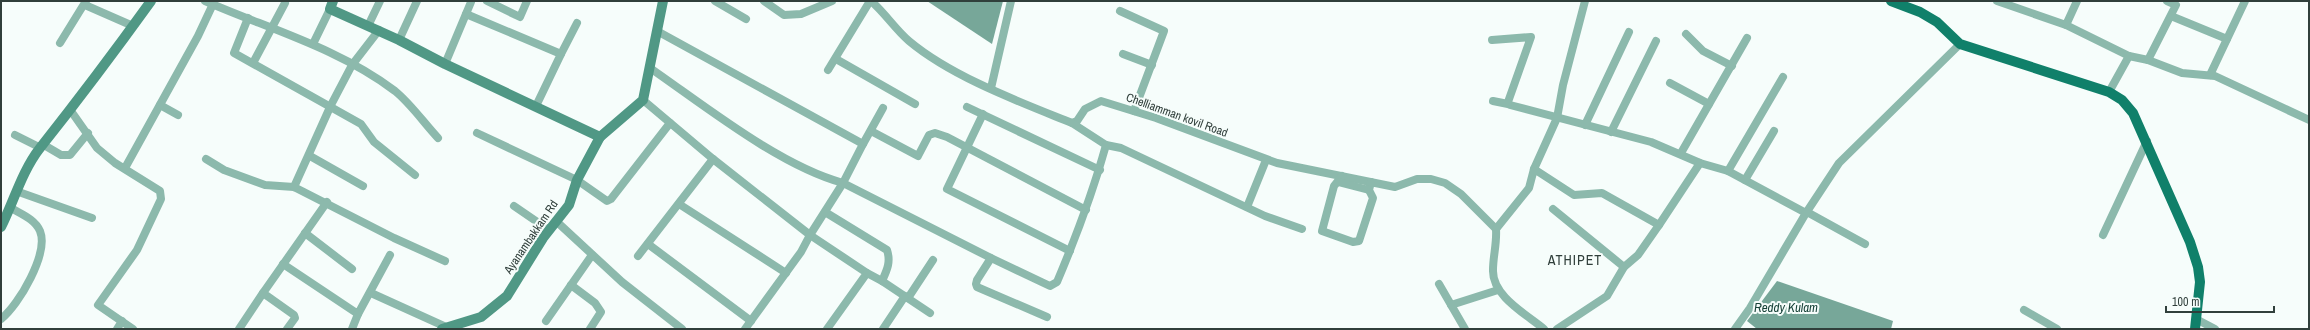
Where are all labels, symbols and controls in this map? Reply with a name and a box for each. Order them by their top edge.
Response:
street label: Chelliamman kovil Road [1124,89,1230,141]
street label: Ayanambakkam Rd [500,197,562,278]
district label: ATHIPET [1547,251,1602,269]
scale bar [2166,288,2274,314]
text: 100 m [2172,294,2199,310]
water label: Reddy Kulam [1754,299,1818,316]

